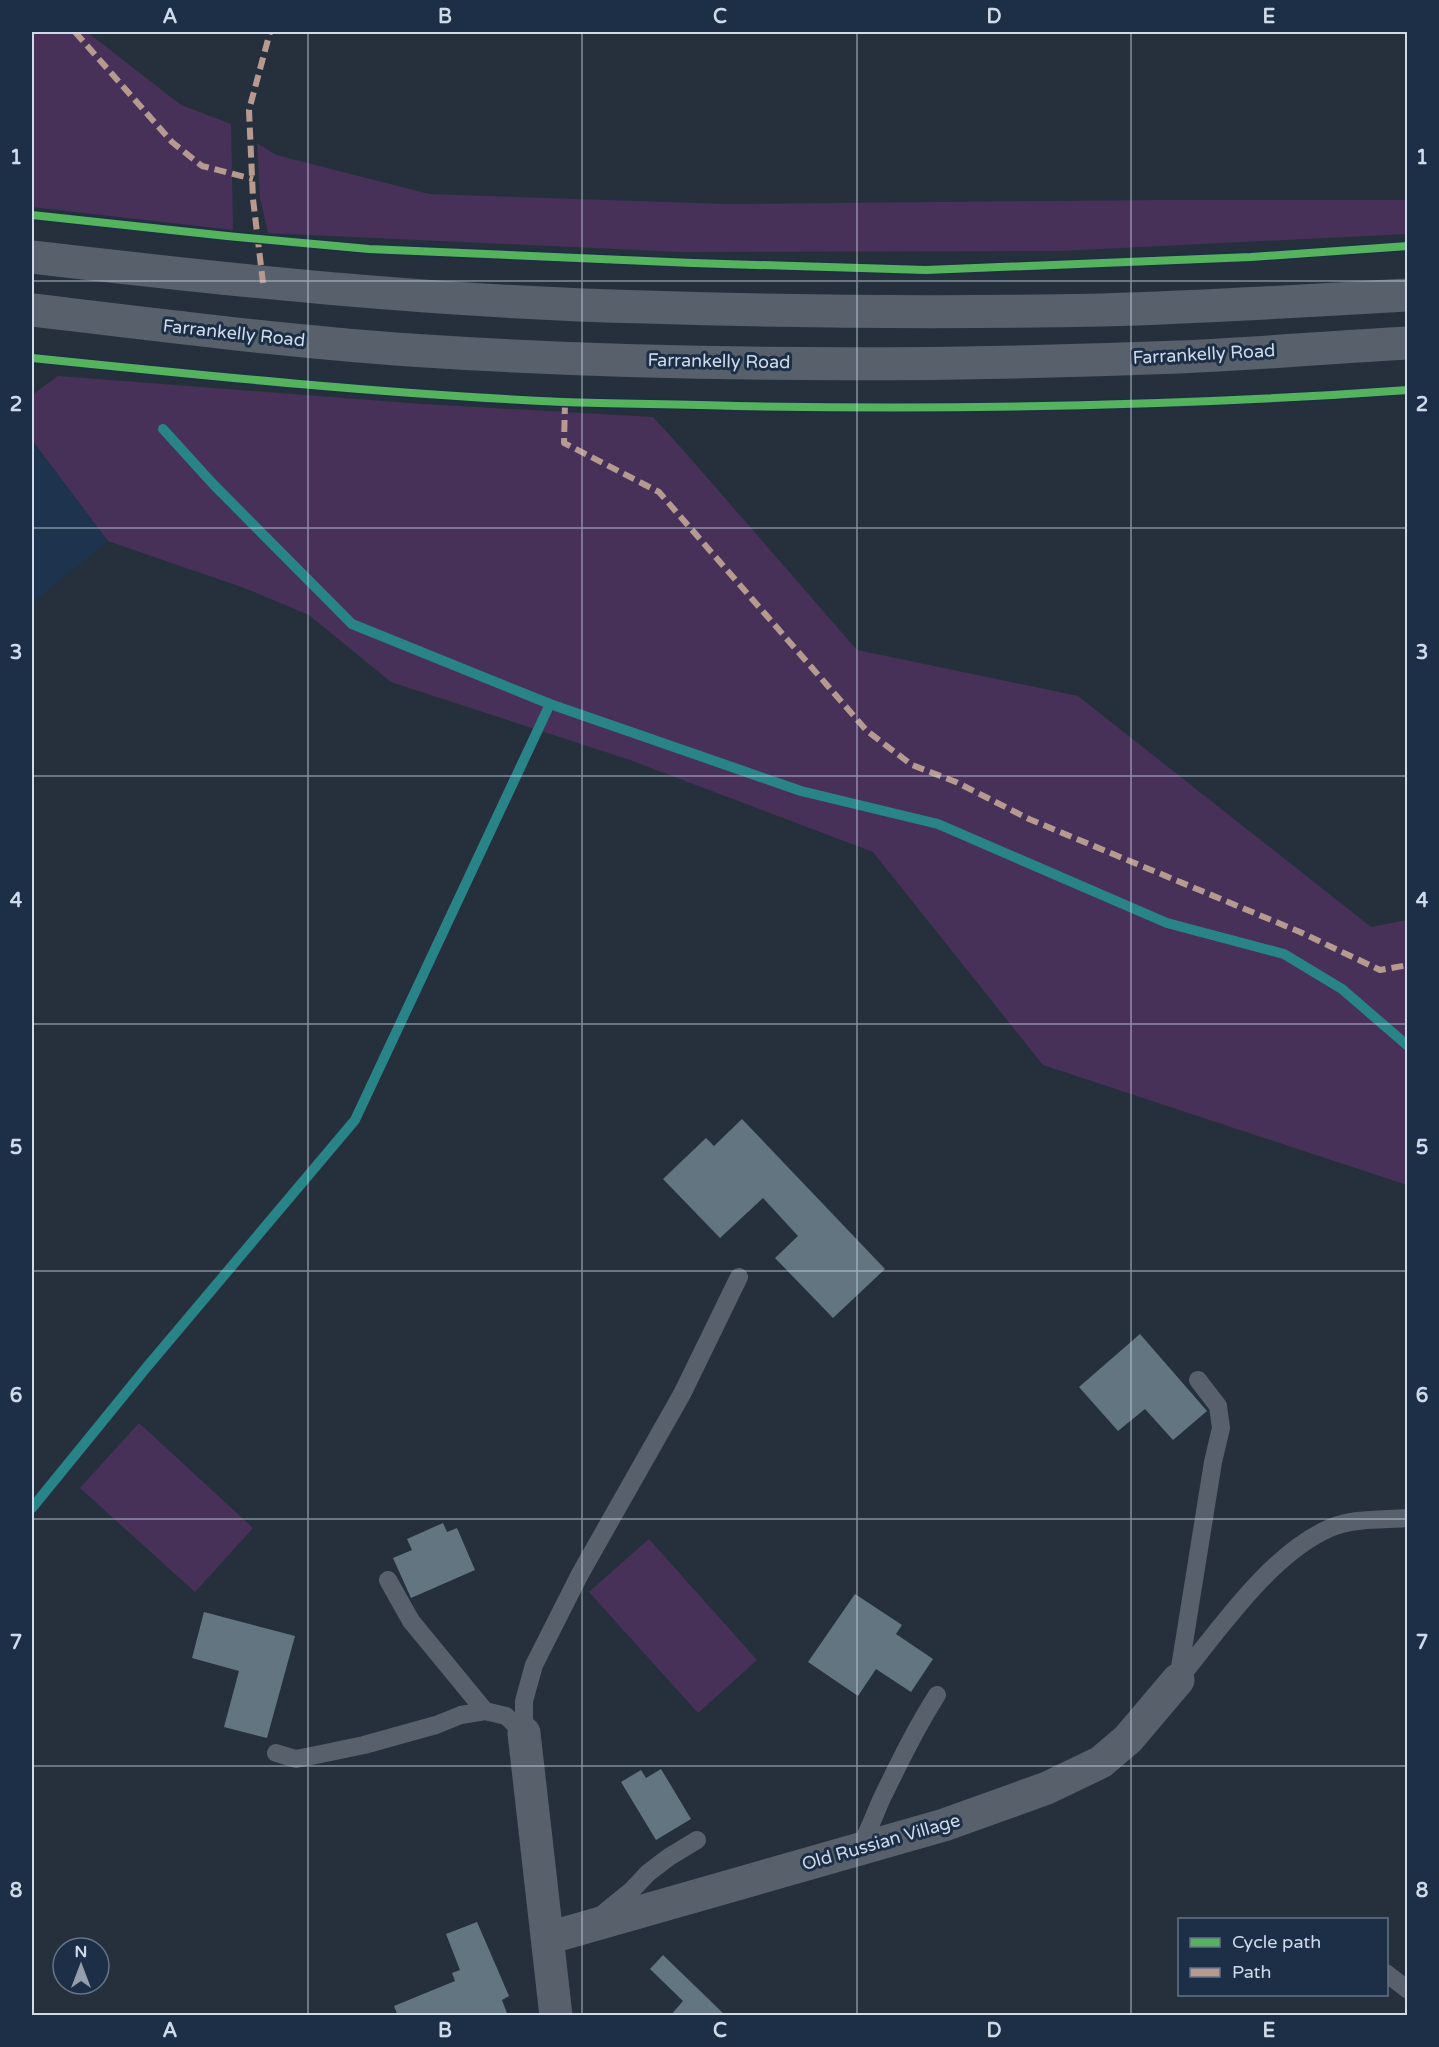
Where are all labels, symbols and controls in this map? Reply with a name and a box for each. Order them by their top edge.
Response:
text: A [163,5,178,29]
text: B [438,5,452,29]
text: C [713,5,727,29]
text: D [986,5,1002,29]
text: E [1263,5,1276,29]
text: 1 [10,146,22,170]
text: 1 [1416,146,1428,170]
street label: Farrankelly Road [162,315,306,351]
street label: Farrankelly Road [1132,339,1276,369]
street label: Farrankelly Road [647,349,791,373]
text: 2 [10,393,22,417]
text: 2 [1416,393,1428,417]
text: 3 [10,641,22,665]
text: 3 [1416,641,1428,665]
text: 4 [10,889,23,913]
text: 4 [1416,889,1429,913]
text: 5 [10,1136,22,1160]
text: 5 [1416,1136,1428,1160]
text: 6 [10,1384,22,1408]
text: 6 [1416,1384,1428,1408]
text: 7 [10,1631,22,1655]
text: 7 [1416,1631,1428,1655]
street label: Old Russian Village [799,1809,963,1875]
text: 8 [10,1879,22,1903]
text: 8 [1416,1879,1428,1903]
legend [1178,1918,1388,1996]
text: Cycle path [1232,1931,1321,1953]
north arrow [51,1936,111,1996]
text: N [75,1942,87,1962]
text: Path [1232,1961,1271,1983]
text: A [163,2019,178,2043]
text: B [438,2019,452,2043]
text: C [713,2019,727,2043]
text: D [986,2019,1002,2043]
text: E [1263,2019,1276,2043]

